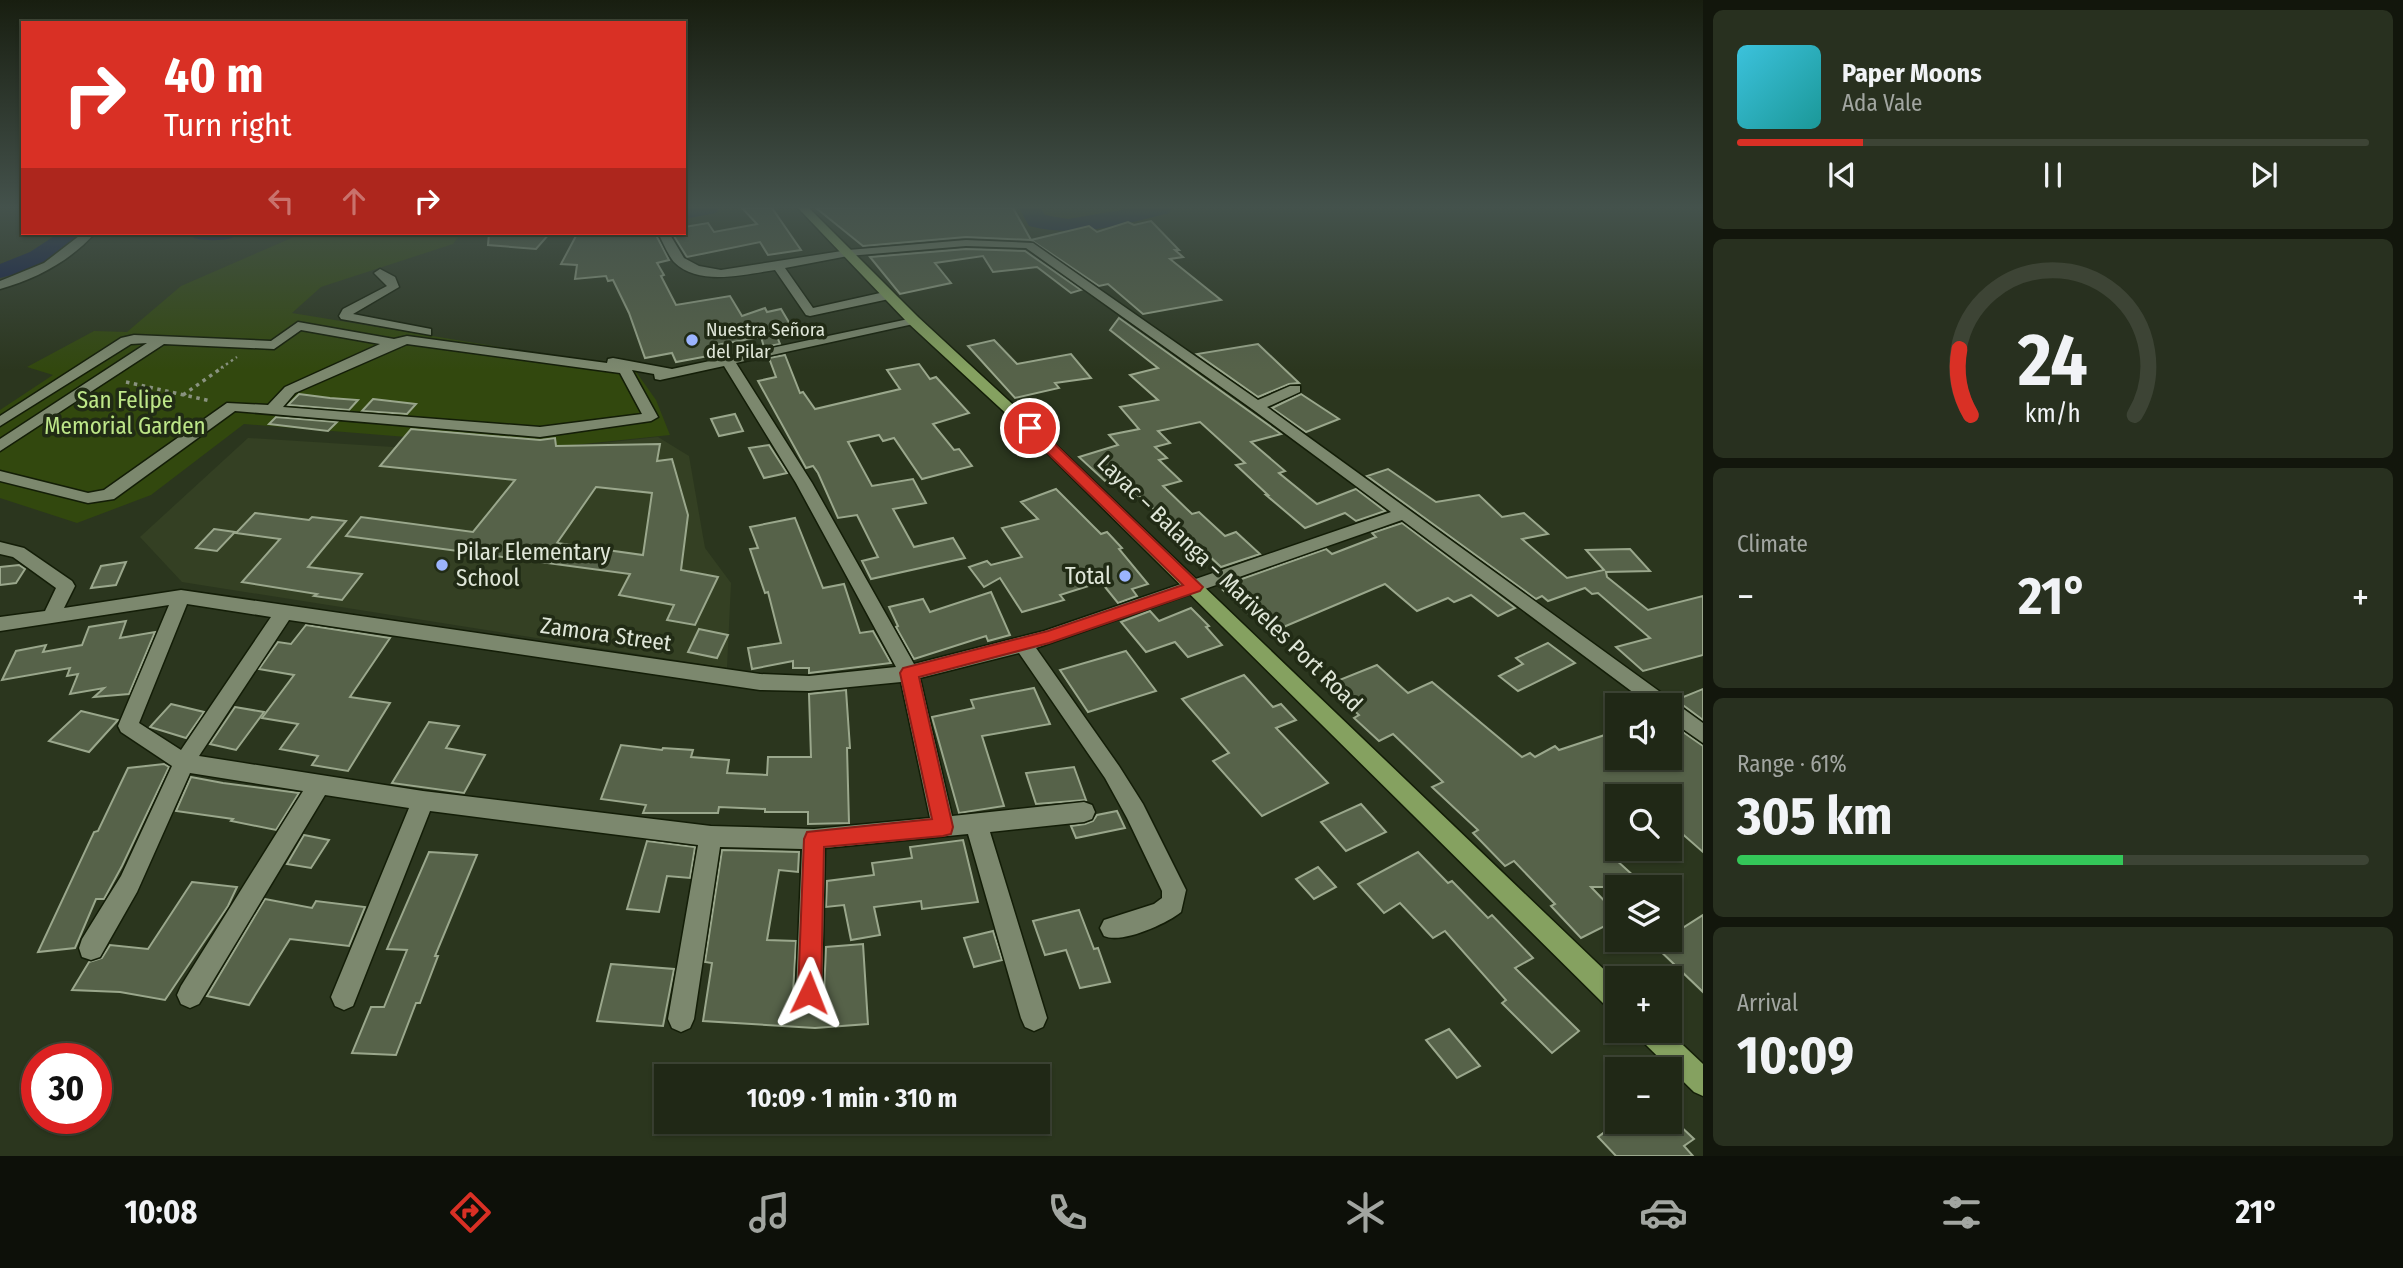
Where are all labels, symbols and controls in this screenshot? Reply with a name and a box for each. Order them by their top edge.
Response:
text: 40 m [164,46,264,105]
icon: right [49,49,140,140]
text: Paper Moons [1842,58,1982,89]
text: Ada Vale [1842,89,1922,117]
text: Turn right [164,106,291,144]
icon: previous [1823,156,1861,194]
icon: pause [2034,156,2072,194]
icon: next [2245,156,2283,194]
icon: left [262,182,300,220]
icon: ahead [335,182,373,220]
icon: right [408,182,446,220]
text: 24 [2017,317,2088,404]
place label: Nuestra Señora del Pilar [706,318,825,363]
marker: Nuestra Señora del Pilar [684,332,700,348]
park label: San Felipe Memorial Garden [44,386,206,440]
pin [1000,398,1060,458]
text: km/h [2025,399,2081,429]
icon: arrive [1011,409,1049,447]
street label: Layac – Balanga – Mariveles Port Road [1092,449,1368,717]
text: Climate [1737,530,1808,558]
place label: Pilar Elementary School [456,538,611,592]
marker: Pilar Elementary School [434,557,450,573]
place label: Total [1065,562,1111,590]
text: 21° [2018,565,2088,628]
marker: Total [1117,568,1133,584]
text: − [1737,574,1754,620]
text: + [2352,574,2369,620]
street label: Zamora Street [539,611,674,657]
map controls [1605,693,1682,1134]
button: sound [1605,693,1682,770]
text: Range · 61% [1737,750,1847,778]
button: search [1605,784,1682,861]
text: 305 km [1737,785,1892,848]
button: layers [1605,875,1682,952]
position arrow [772,956,846,1030]
button: + [1605,966,1682,1043]
text: Arrival [1737,989,1798,1017]
text: 10:09 [1737,1024,1854,1087]
speed limit sign: 30 [21,1043,112,1134]
button: − [1605,1057,1682,1134]
text: 10:09 · 1 min · 310 m [747,1083,957,1114]
icon: directions [446,1188,495,1237]
icon: music [745,1188,794,1237]
icon: phone [1043,1188,1092,1237]
icon: climate [1341,1188,1390,1237]
icon: car [1639,1188,1688,1237]
icon: filters [1937,1188,1986,1237]
text: 10:08 [125,1193,197,1231]
text: 21° [2236,1193,2278,1231]

